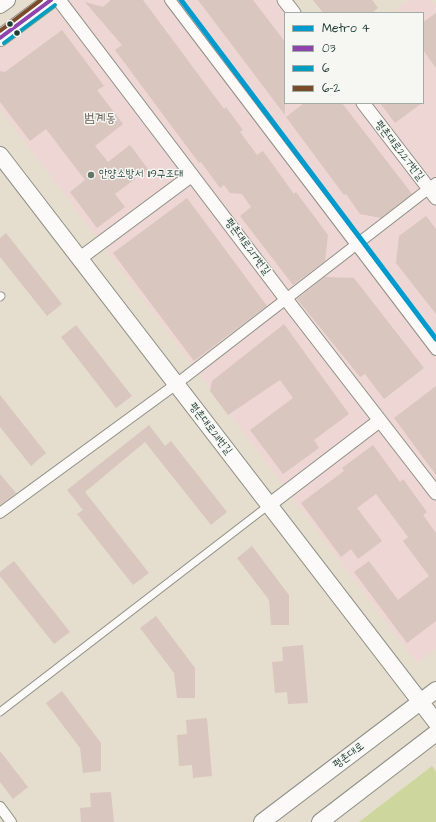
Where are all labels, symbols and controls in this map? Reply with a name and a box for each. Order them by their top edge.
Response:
legend [284,12,424,104]
unlabelled marker [5,19,15,29]
text: Metro 4 [322,20,370,37]
unlabelled marker [12,28,22,38]
text: 03 [322,40,336,57]
text: 6 [322,60,330,77]
text: 6-2 [322,80,340,97]
district label: 범계동 [84,111,116,127]
street label: 평촌대로227번길 [371,118,427,184]
place label: 안양소방서 119구조대 [99,168,183,182]
marker: 안양소방서 119구조대 [86,170,96,180]
street label: 평촌대로217번길 [221,216,273,278]
street label: 평촌대로211번길 [186,400,234,458]
street label: 평촌대로 [331,740,367,772]

